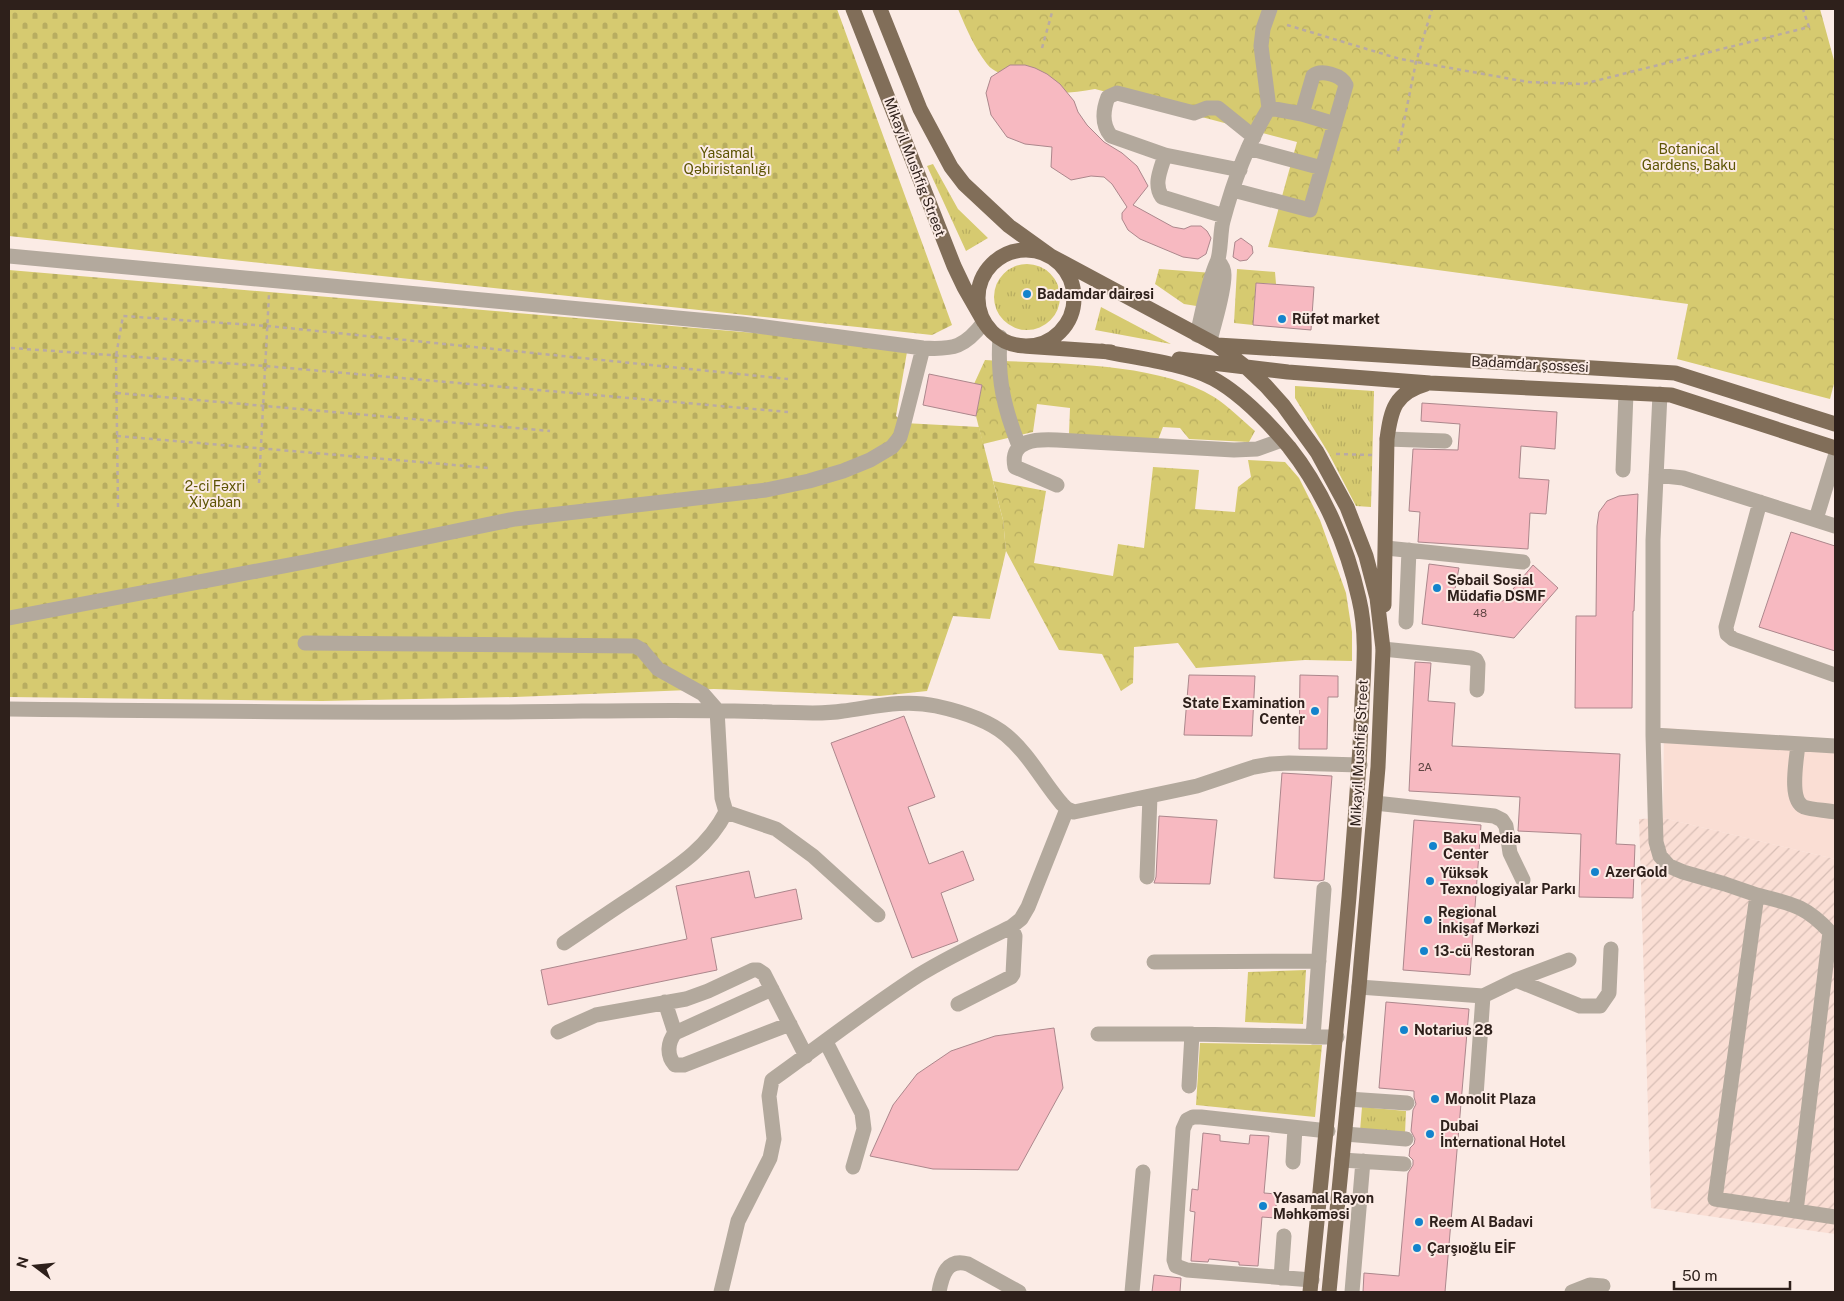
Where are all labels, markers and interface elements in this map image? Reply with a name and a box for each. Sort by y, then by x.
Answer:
street label: Mikayil Mushfig Street [881,95,949,239]
park label: Botanical Gardens, Baku [1642,141,1736,173]
park label: Yasamal Qəbiristanlığı [684,145,770,177]
place label: Badamdar dairəsi [1037,286,1154,302]
marker: Badamdar dairəsi [1021,288,1033,300]
place label: Rüfət market [1292,311,1380,327]
marker: Rüfət market [1276,313,1288,325]
street label: Badamdar şossesi [1471,353,1589,375]
park label: 2-ci Fəxri Xiyaban [185,478,245,510]
place label: Səbail Sosial Müdafiə DSMF [1447,572,1546,604]
marker: Səbail Sosial Müdafiə DSMF [1431,582,1443,594]
house number: 48 [1473,607,1487,619]
street label: Mikayil Mushfig Street [1347,679,1371,827]
place label: State Examination Center [1182,695,1305,727]
marker: State Examination Center [1309,705,1321,717]
house number: 2А [1418,761,1433,773]
place label: Baku Media Center [1443,830,1521,862]
marker: Baku Media Center [1427,840,1439,852]
place label: AzerGold [1605,864,1667,880]
place label: Yüksək Texnologiyalar Parkı [1440,865,1576,897]
marker: AzerGold [1589,866,1601,878]
marker: Yüksək Texnologiyalar Parkı [1424,875,1436,887]
place label: Regional İnkişaf Mərkəzi [1438,904,1539,936]
marker: Regional İnkişaf Mərkəzi [1422,914,1434,926]
place label: 13-cü Restoran [1434,943,1534,959]
marker: 13-cü Restoran [1418,945,1430,957]
place label: Notarius 28 [1414,1022,1493,1038]
marker: Notarius 28 [1398,1024,1410,1036]
place label: Monolit Plaza [1445,1091,1536,1107]
marker: Monolit Plaza [1429,1093,1441,1105]
place label: Dubai İnternational Hotel [1440,1118,1566,1150]
marker: Dubai İnternational Hotel [1424,1128,1436,1140]
place label: Yasamal Rayon Məhkəməsi [1273,1190,1374,1222]
marker: Yasamal Rayon Məhkəməsi [1257,1200,1269,1212]
place label: Reem Al Badavi [1429,1214,1533,1230]
marker: Reem Al Badavi [1413,1216,1425,1228]
place label: Çarşıoğlu EİF [1427,1239,1517,1256]
north arrow [10,1241,60,1291]
marker: Çarşıoğlu EİF [1411,1242,1423,1254]
text: N [13,1255,32,1270]
scale bar [1674,1258,1790,1290]
text: 50 m [1682,1267,1717,1284]

